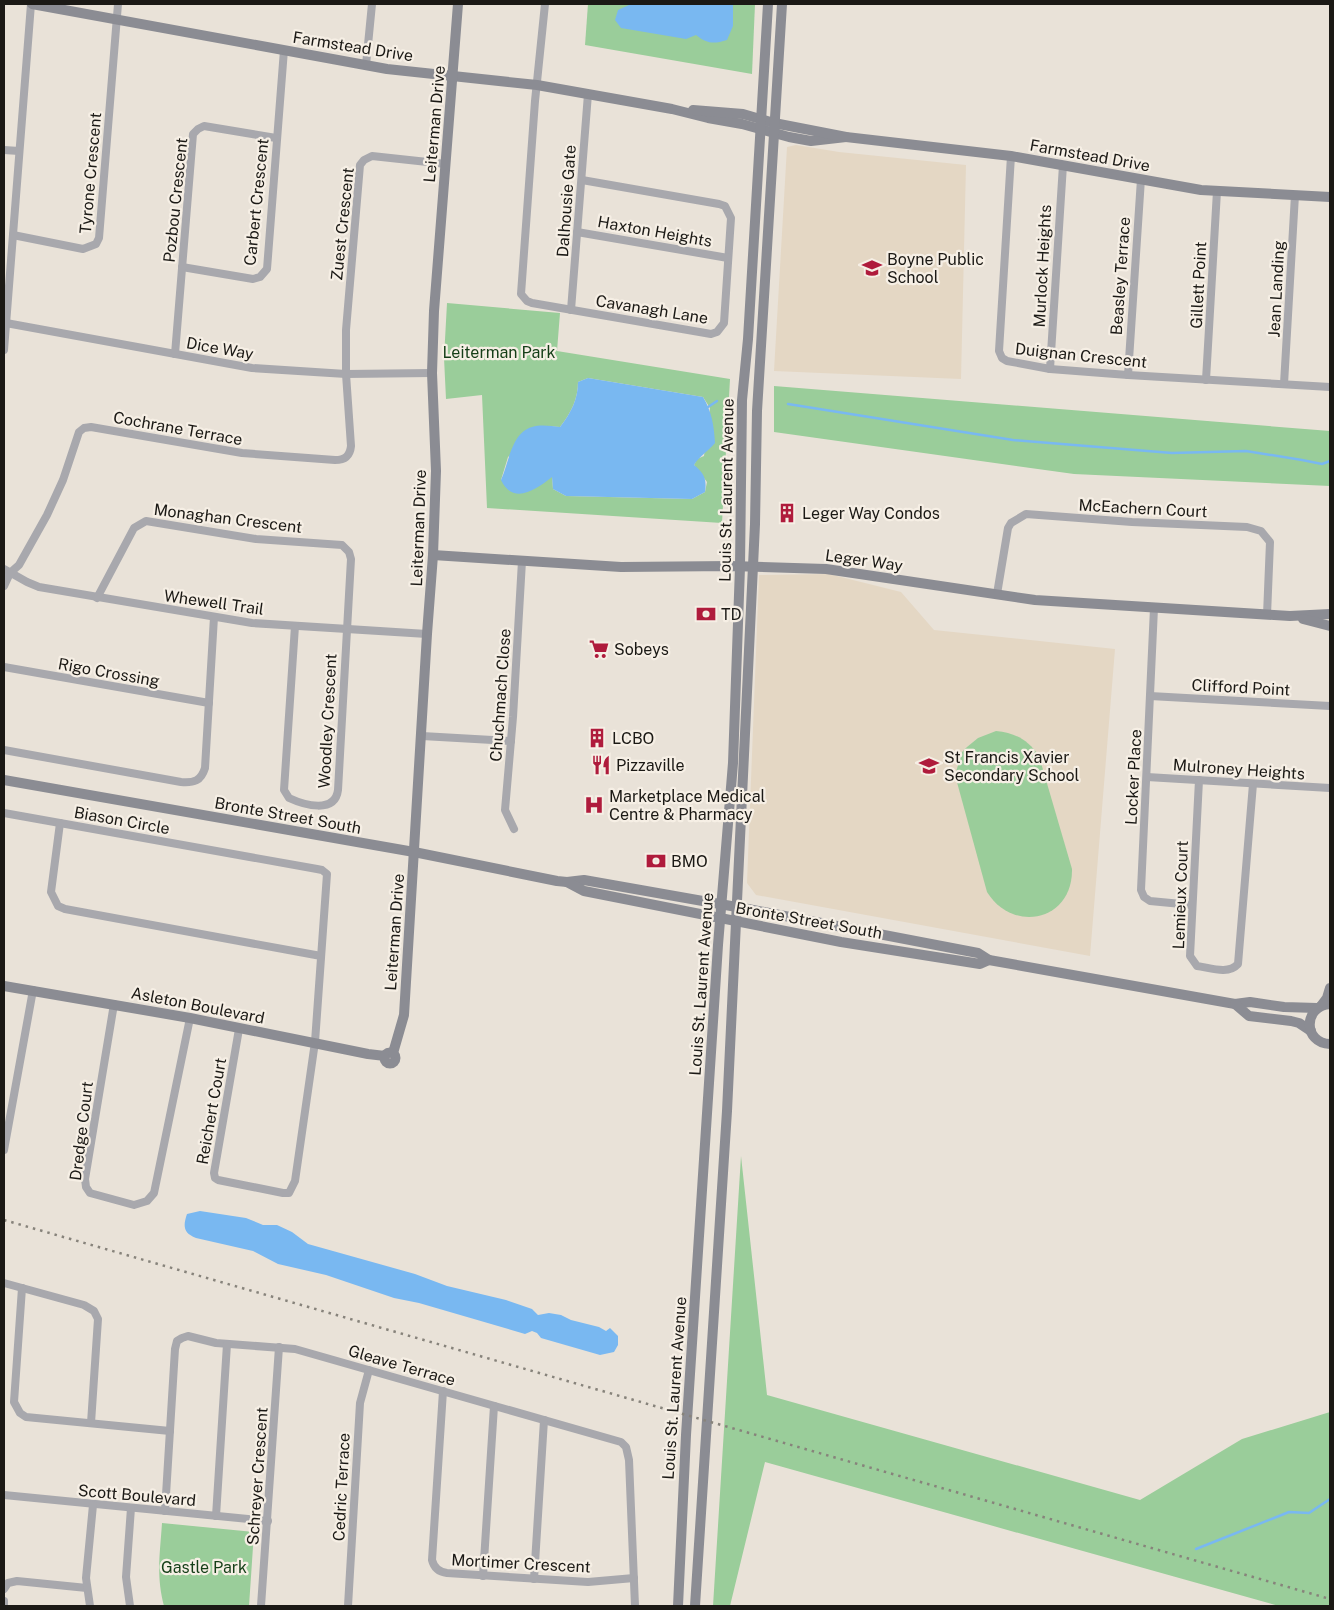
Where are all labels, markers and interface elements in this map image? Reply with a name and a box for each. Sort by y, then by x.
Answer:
street label: Farmstead Drive [291,28,414,65]
street label: Leiterman Drive [420,65,449,183]
street label: Tyrone Crescent [76,112,105,234]
street label: Farmstead Drive [1028,136,1151,175]
street label: Pozbou Crescent [159,137,191,263]
street label: Carbert Crescent [240,137,273,267]
street label: Dalhousie Gate [553,144,580,258]
street label: Zuest Crescent [327,167,358,281]
street label: Murlock Heights [1030,204,1055,328]
street label: Haxton Heights [596,212,714,251]
street label: Beasley Terrace [1107,216,1134,336]
street label: Jean Landing [1264,240,1289,338]
street label: Gillett Point [1187,241,1210,329]
place label: Boyne Public School [887,250,984,287]
school or university icon: Boyne Public School [861,257,883,279]
street label: Cavanagh Lane [594,291,709,328]
street label: Dice Way [185,333,255,364]
street label: Duignan Crescent [1014,339,1148,372]
park label: Leiterman Park [442,343,556,362]
street label: Louis St. Laurent Avenue [715,398,738,582]
street label: Cochrane Terrace [112,408,244,449]
street label: Leiterman Drive [407,469,430,587]
street label: McEachern Court [1078,496,1208,521]
street label: Monaghan Crescent [153,500,303,537]
building icon: Leger Way Condos [776,502,798,524]
place label: Leger Way Condos [802,504,940,523]
street label: Leger Way [824,546,904,575]
street label: Whewell Trail [163,586,265,619]
bank icon: TD [695,603,717,625]
place label: TD [721,605,742,624]
street label: Chuchmach Close [486,628,515,762]
supermarket icon: Sobeys [588,638,610,660]
place label: Sobeys [614,640,669,659]
street label: Woodley Crescent [314,653,341,789]
street label: Rigo Crossing [57,654,161,691]
street label: Clifford Point [1191,675,1291,700]
building icon: LCBO [586,727,608,749]
place label: LCBO [612,729,654,748]
street label: Locker Place [1122,729,1145,825]
place label: St Francis Xavier Secondary School [944,748,1080,785]
restaurant icon: Pizzaville [590,754,612,776]
school or university icon: St Francis Xavier Secondary School [918,755,940,777]
street label: Mulroney Heights [1172,755,1306,784]
place label: Pizzaville [616,756,685,775]
place label: Marketplace Medical Centre & Pharmacy [609,787,766,824]
street label: Bronte Street South [213,793,363,838]
hospital icon: Marketplace Medical Centre & Pharmacy [583,794,605,816]
street label: Biason Circle [72,803,171,838]
street label: Lemieux Court [1169,840,1192,950]
bank icon: BMO [645,850,667,872]
place label: BMO [671,852,708,871]
street label: Leiterman Drive [381,873,408,991]
street label: Louis St. Laurent Avenue [686,892,717,1076]
street label: Bronte Street South [734,898,884,943]
street label: Asleton Boulevard [130,983,266,1028]
street label: Reichert Court [193,1056,230,1166]
street label: Dredge Court [66,1080,97,1182]
street label: Louis St. Laurent Avenue [659,1296,690,1480]
street label: Gleave Terrace [346,1341,458,1390]
street label: Schreyer Crescent [243,1406,272,1546]
street label: Cedric Terrace [329,1432,354,1542]
street label: Scott Boulevard [77,1481,197,1510]
street label: Mortimer Crescent [451,1550,591,1577]
park label: Gastle Park [161,1558,247,1577]

